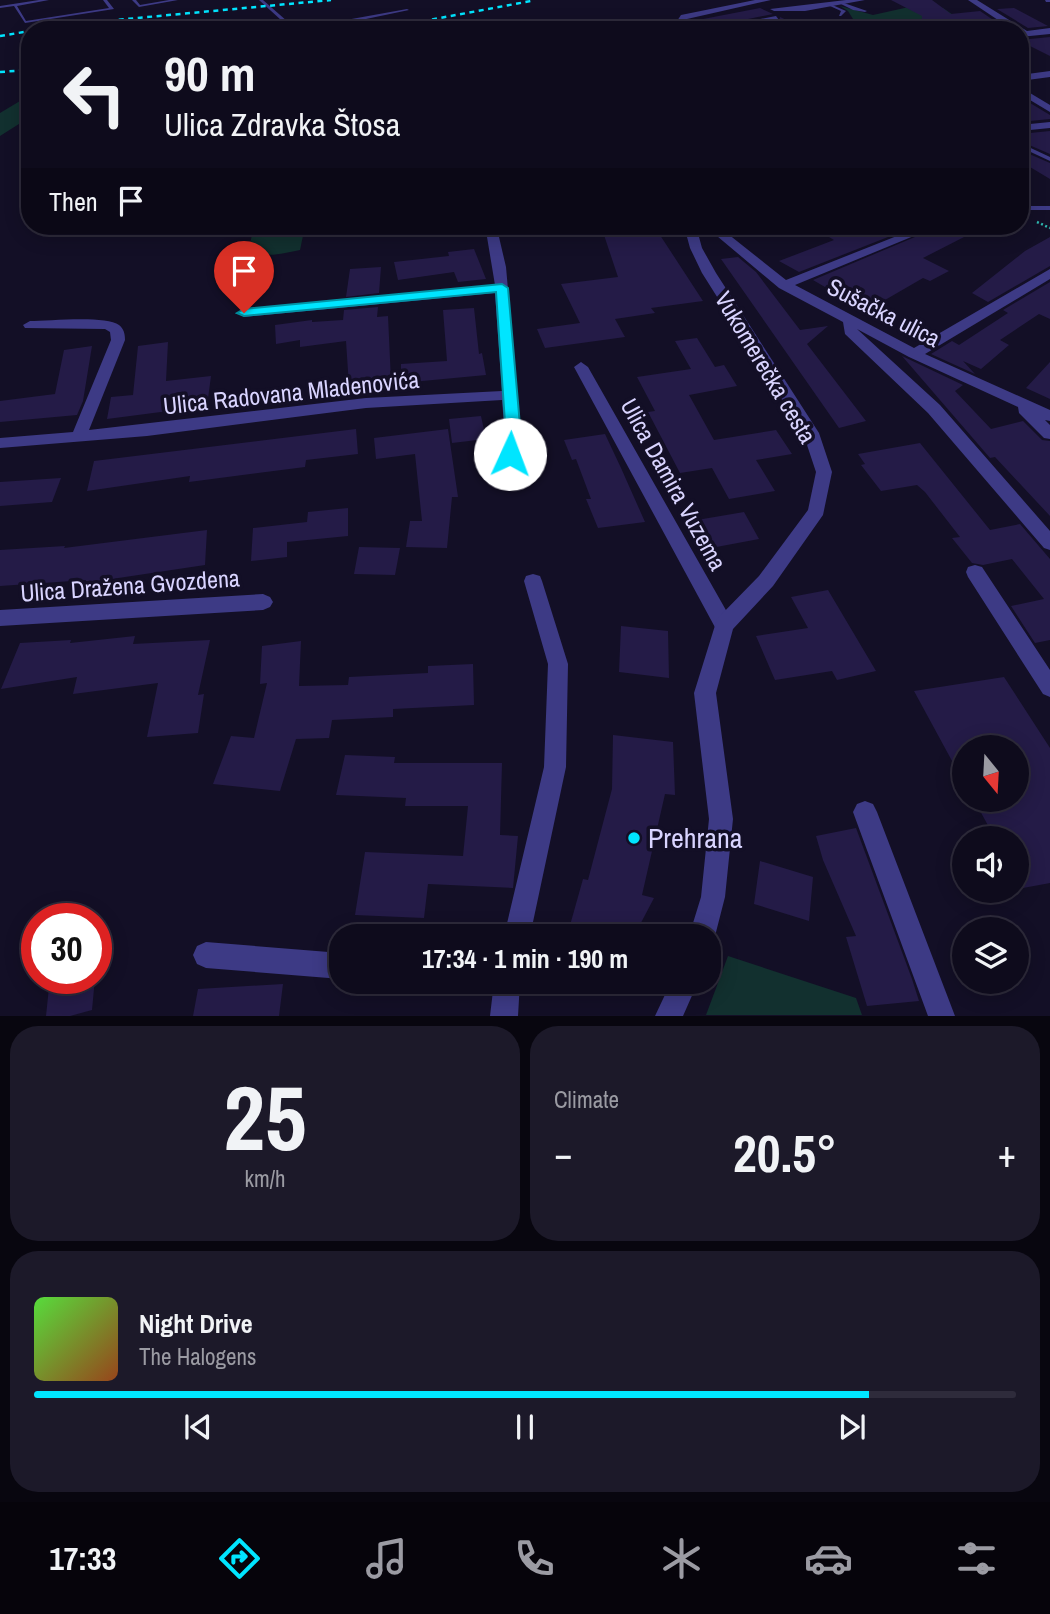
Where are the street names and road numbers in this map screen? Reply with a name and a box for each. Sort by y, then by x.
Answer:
street label: Sušačka ulica [822,270,946,354]
street label: Vukomerečka cesta [708,285,824,449]
street label: Ulica Radovana Mladenovića [161,363,421,421]
street label: Ulica Damira Vuzema [614,392,735,576]
street label: Ulica Dražena Gvozdena [19,561,241,609]

